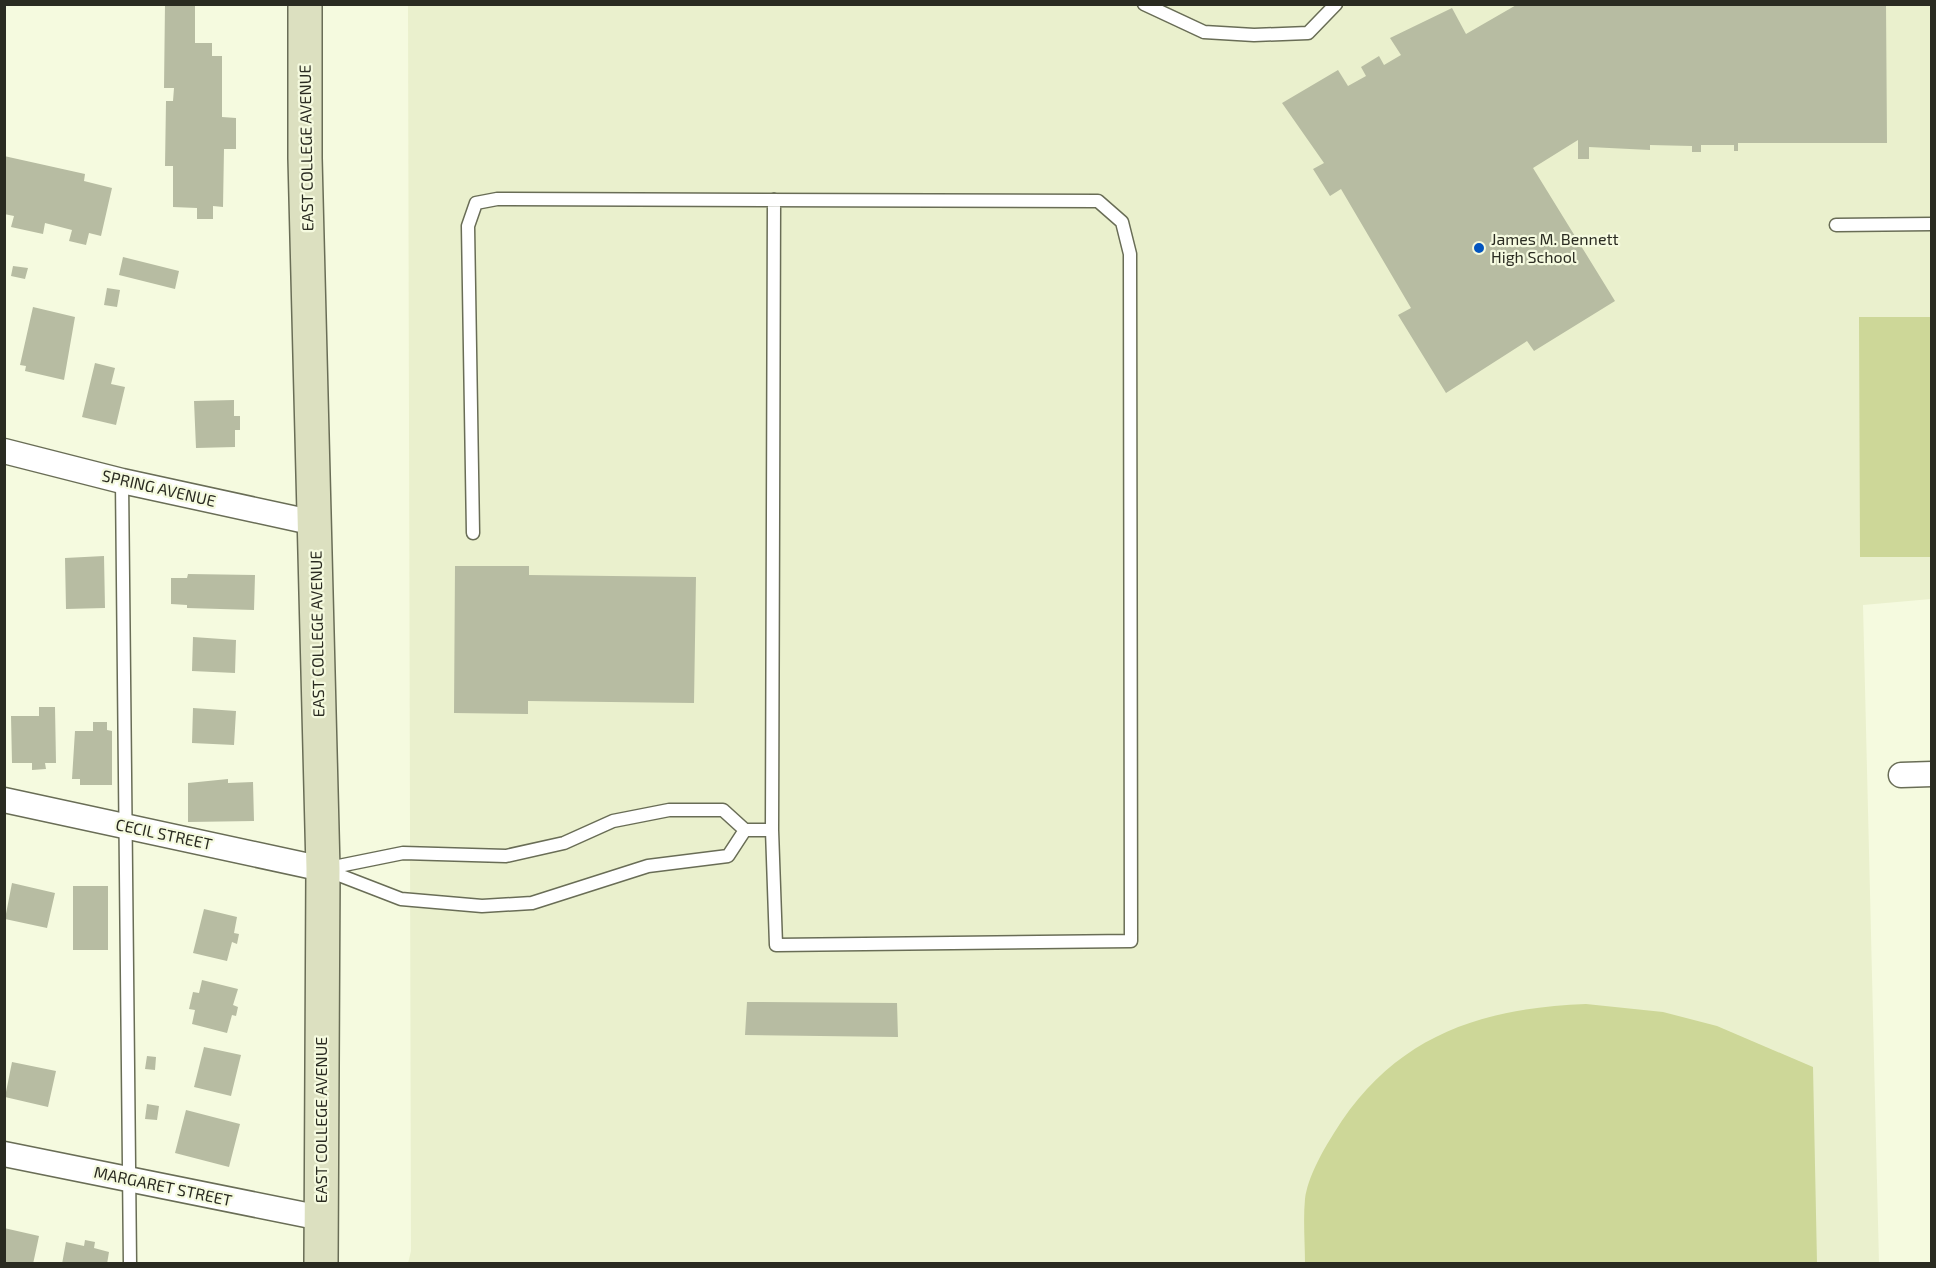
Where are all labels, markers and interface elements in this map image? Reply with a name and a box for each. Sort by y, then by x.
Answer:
street label: EAST COLLEGE AVENUE [295,65,316,231]
place label: James M. Bennett High School [1491,229,1619,266]
marker: James M. Bennett High School [1472,241,1486,255]
street label: SPRING AVENUE [100,465,218,510]
street label: EAST COLLEGE AVENUE [306,551,327,717]
street label: CECIL STREET [114,814,214,853]
street label: EAST COLLEGE AVENUE [311,1037,330,1203]
street label: MARGARET STREET [92,1162,234,1209]

